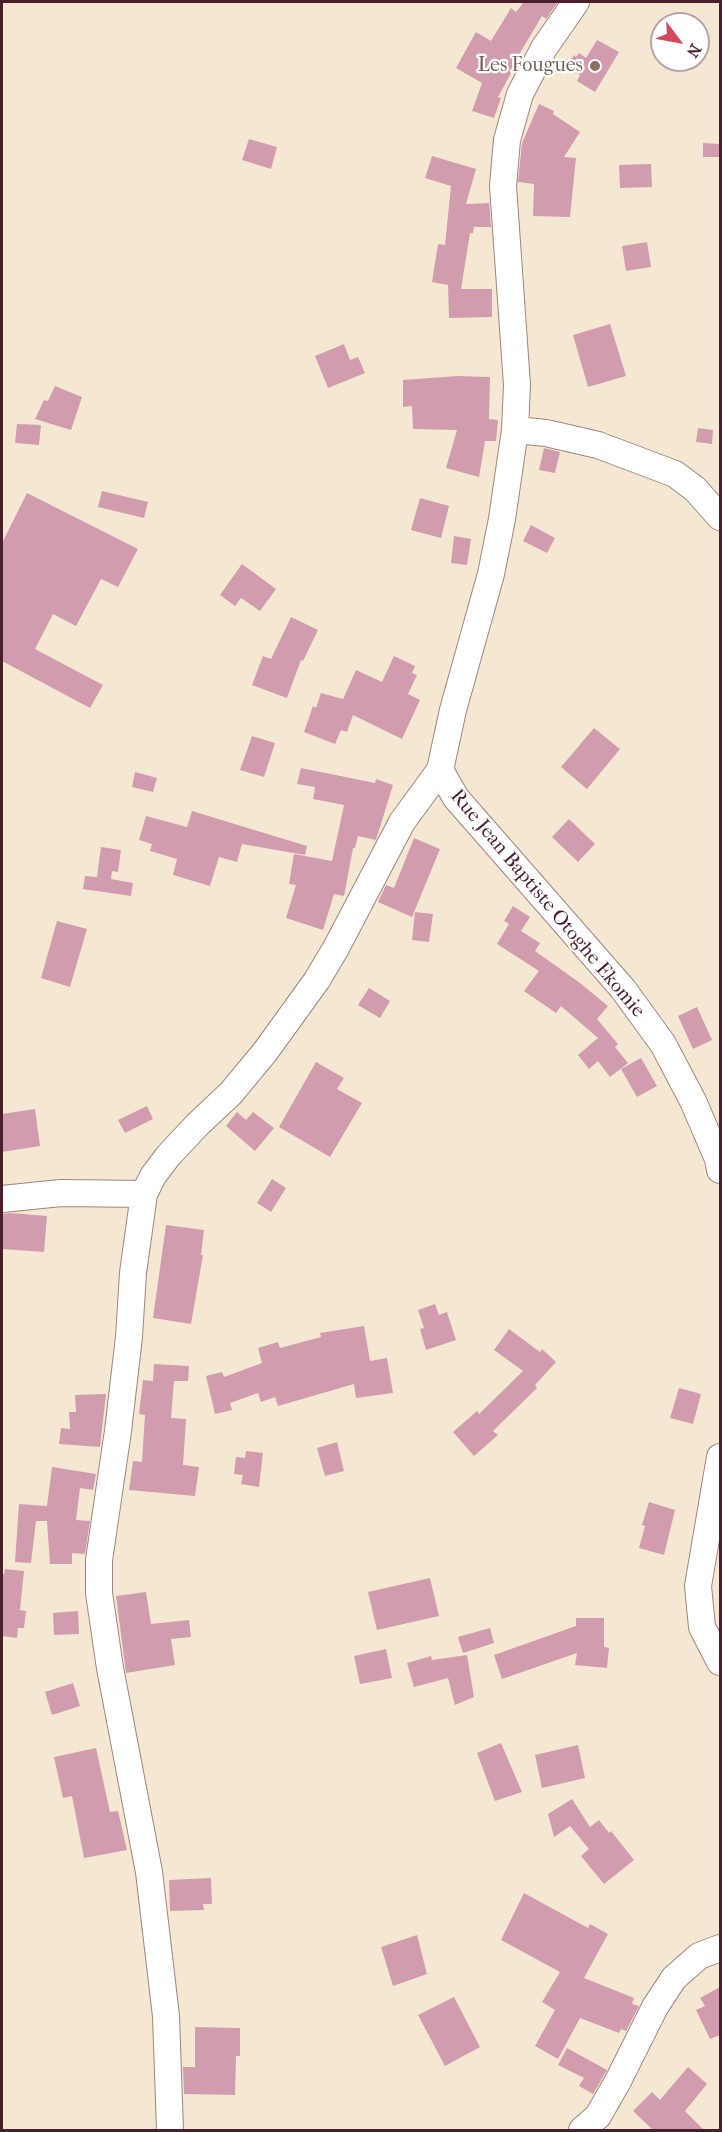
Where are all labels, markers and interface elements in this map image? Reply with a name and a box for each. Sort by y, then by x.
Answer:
north arrow [650,12,710,72]
text: N [683,41,705,61]
place label: Les Fougues [478,54,583,78]
marker: Les Fougues [588,59,602,73]
street label: Rue Jean Baptiste Otoghe Ekomie [445,785,649,1023]

